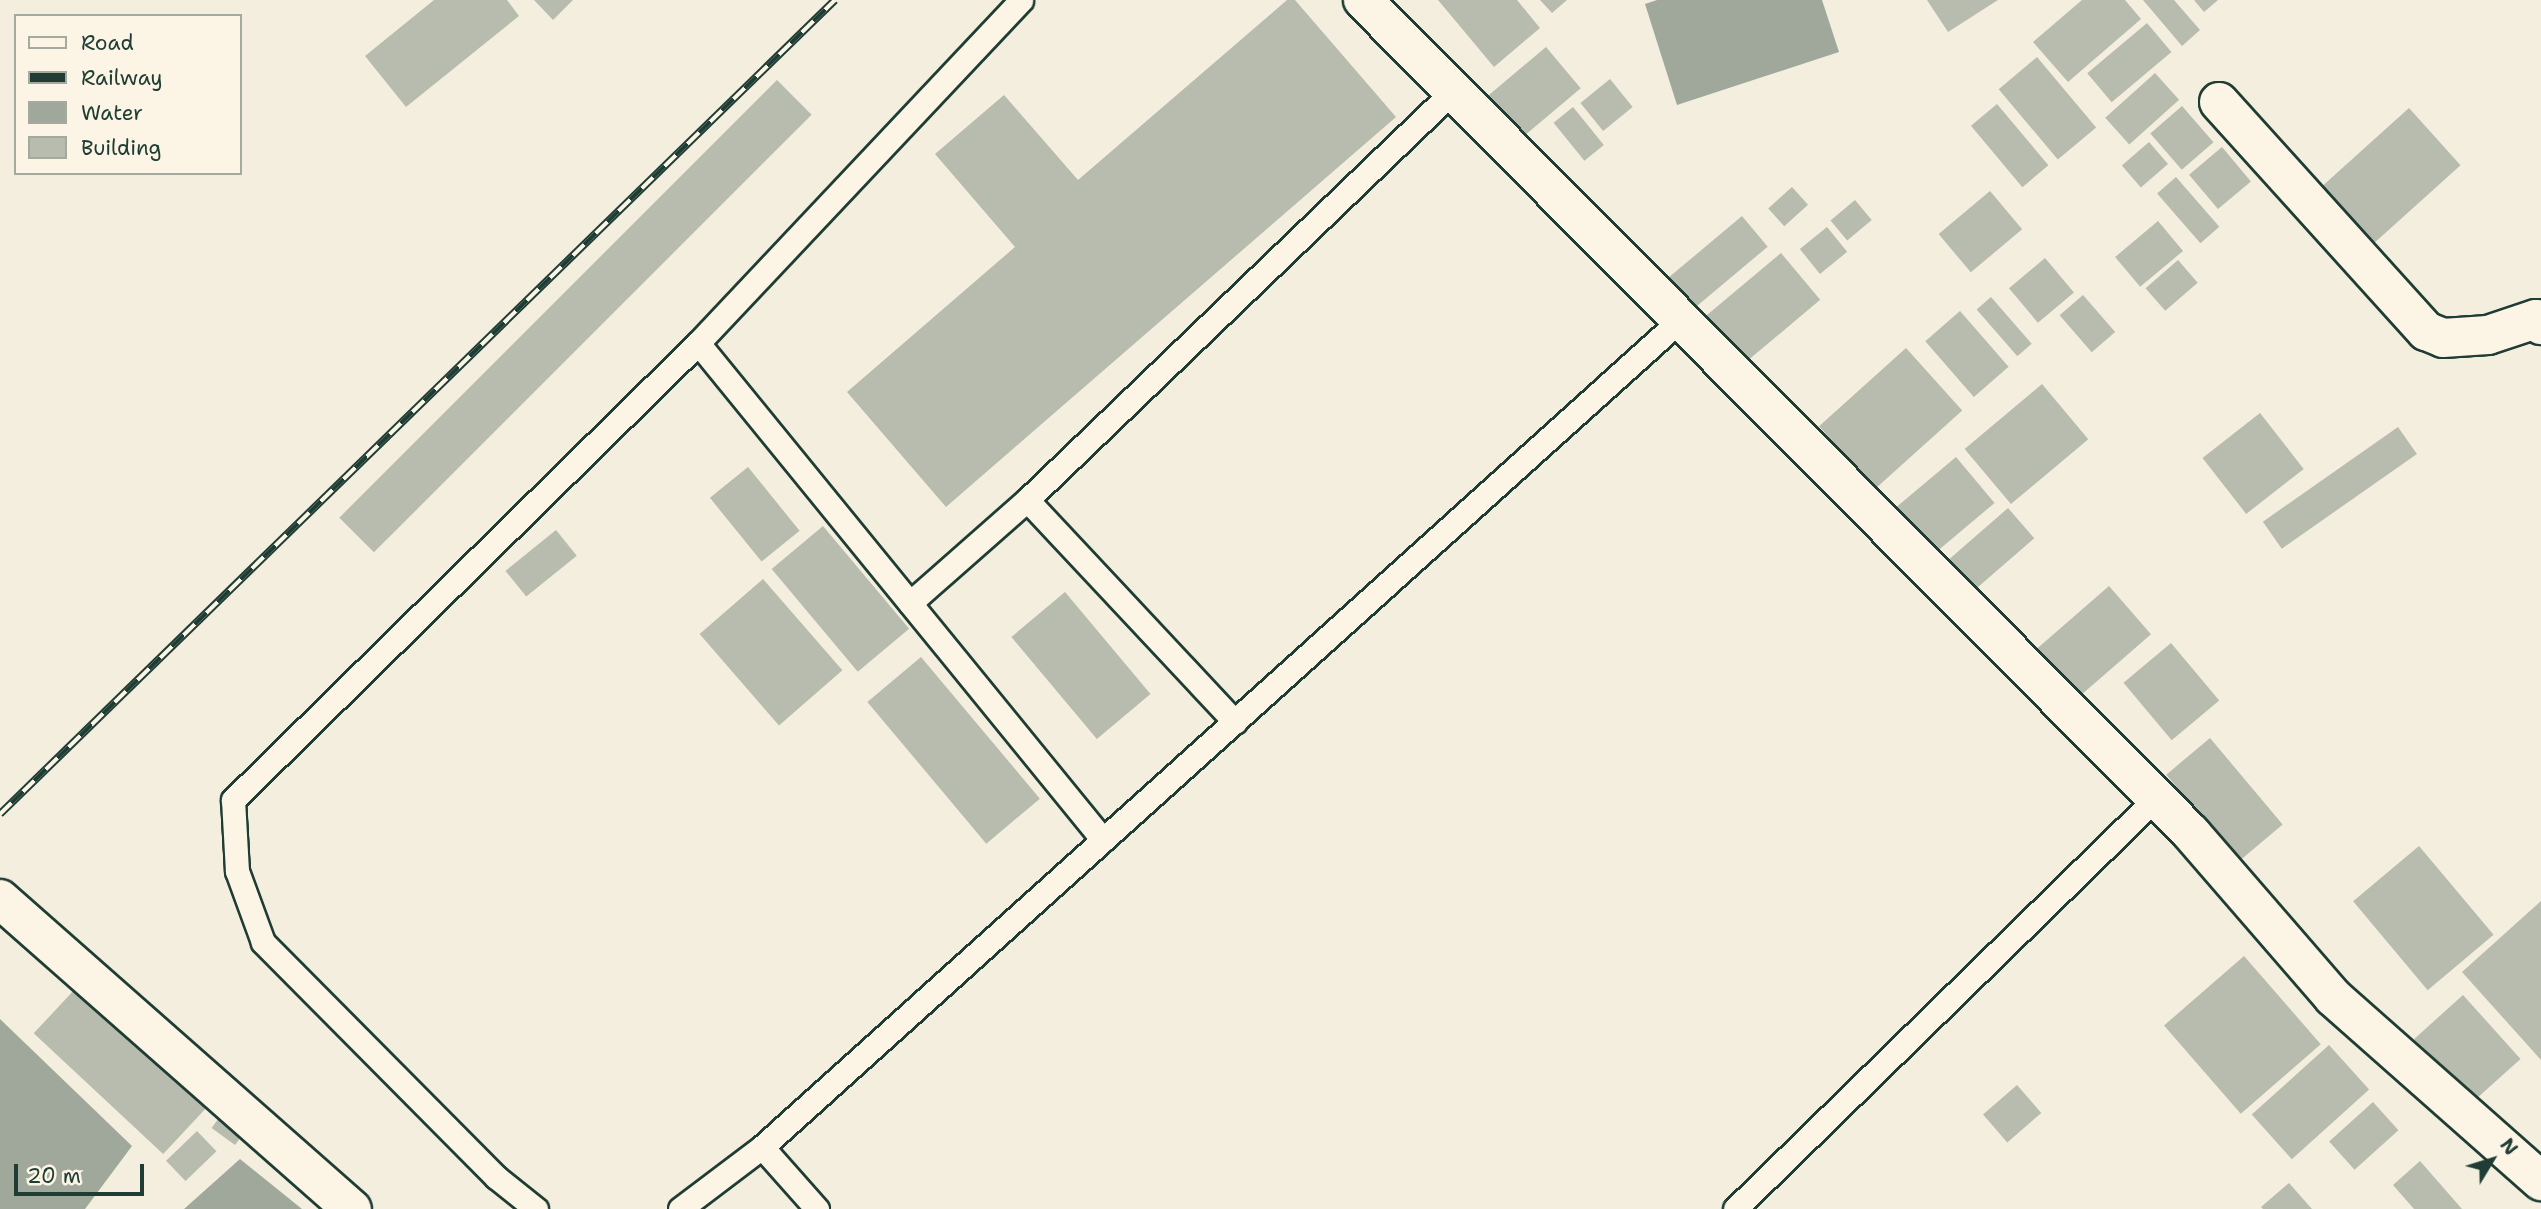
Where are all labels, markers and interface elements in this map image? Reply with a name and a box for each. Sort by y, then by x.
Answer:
legend [14,14,242,175]
text: Road [81,29,134,57]
text: Railway [81,64,163,92]
text: Water [81,99,143,127]
text: Building [81,134,161,162]
north arrow [2457,1125,2527,1195]
text: N [2494,1133,2523,1160]
scale bar [18,1150,147,1194]
text: 20 m [27,1162,81,1190]

